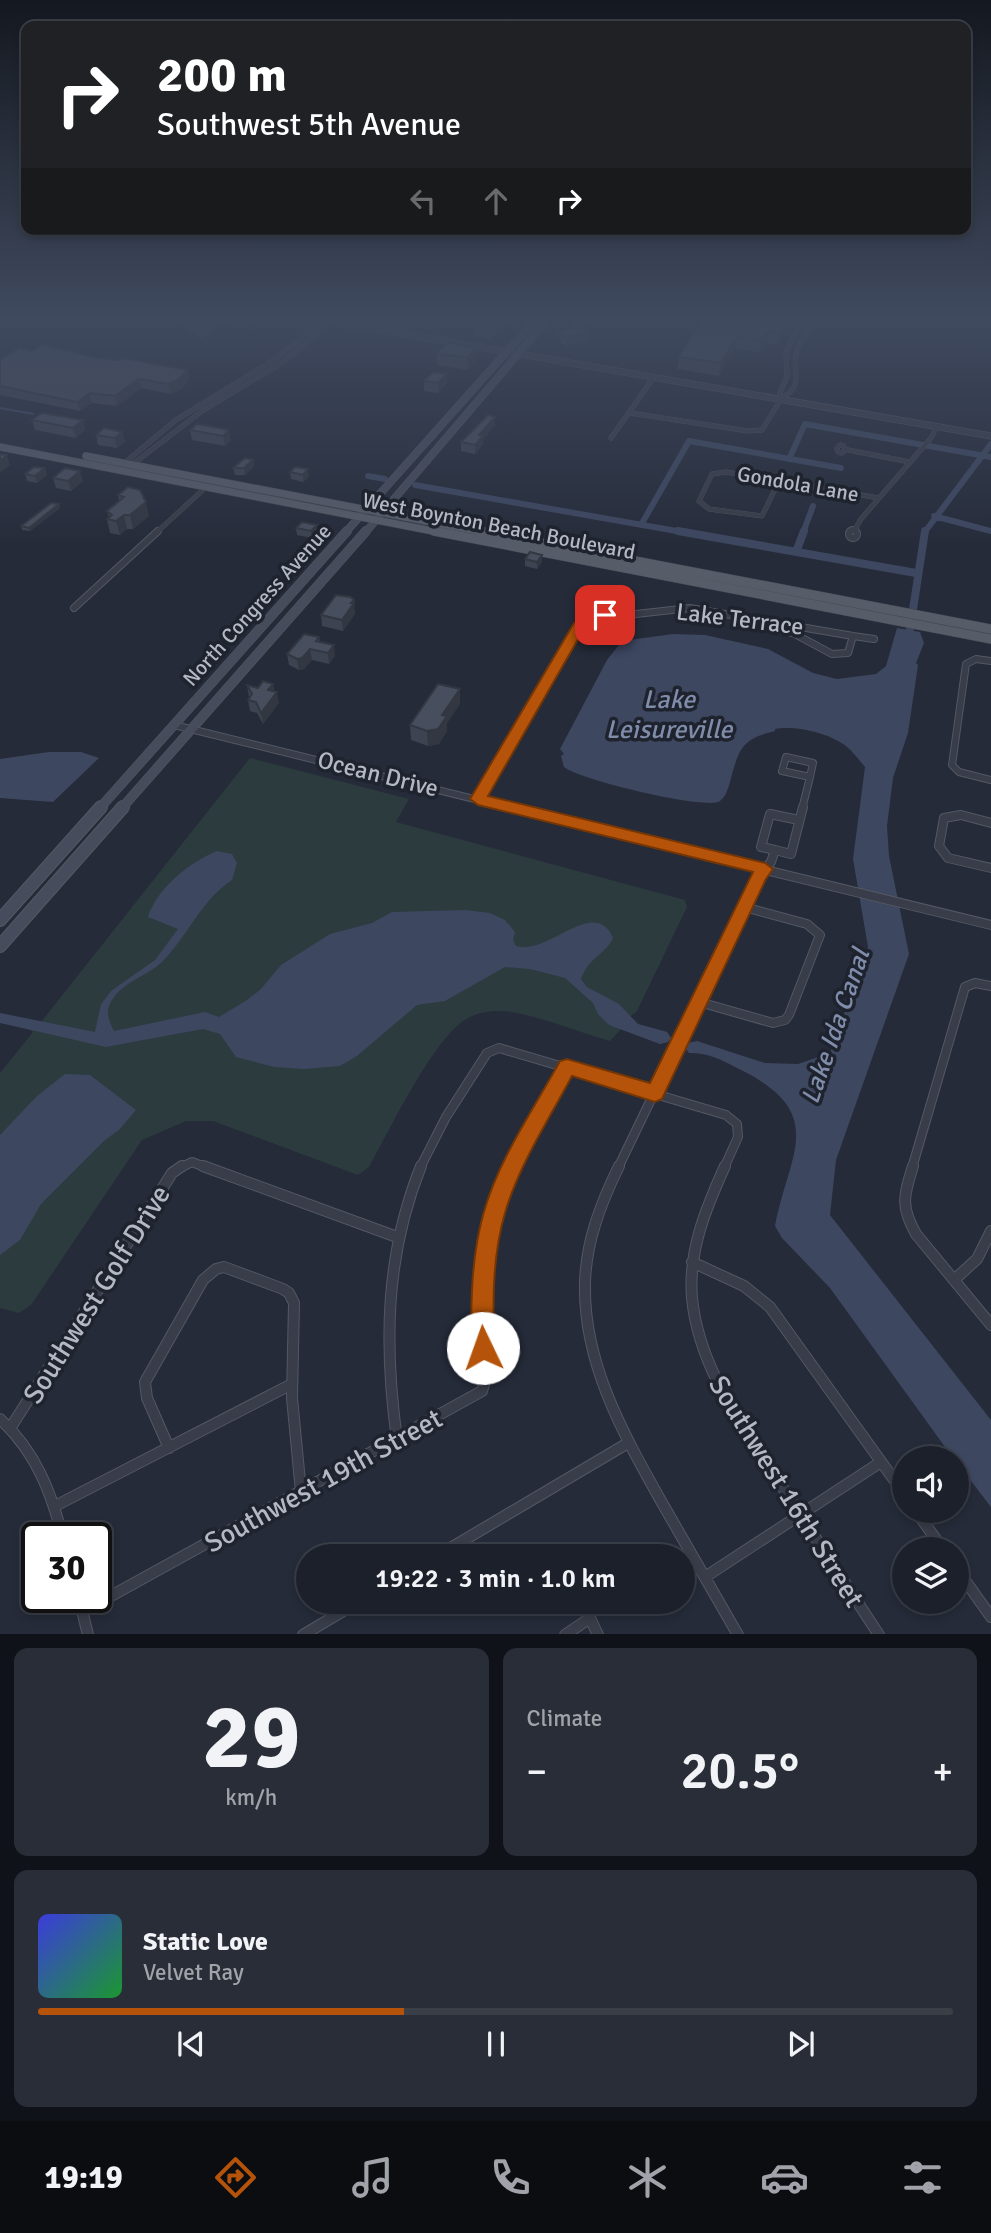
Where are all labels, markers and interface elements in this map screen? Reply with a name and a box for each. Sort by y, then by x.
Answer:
text: 200 m [157,45,287,105]
icon: right [42,49,133,140]
text: Southwest 5th Avenue [157,105,461,144]
icon: left [404,182,442,220]
icon: ahead [477,182,515,220]
icon: right [550,182,588,220]
street label: Gondola Lane [735,461,861,507]
street label: West Boynton Beach Boulevard [360,487,638,565]
street label: North Congress Avenue [177,519,337,691]
pin [575,585,635,645]
icon: arrive [586,596,624,634]
street label: Lake Terrace [675,596,805,642]
water label: Lake Leisureville [606,684,734,746]
street label: Ocean Drive [315,745,441,803]
water label: Lake Ida Canal [794,942,878,1108]
street label: Southwest Golf Drive [16,1179,178,1410]
position arrow [446,1311,520,1385]
street label: Southwest 16th Street [701,1370,871,1614]
street label: Southwest 19th Street [199,1401,448,1560]
map controls [892,1446,969,1614]
button: sound [892,1446,969,1523]
speed limit sign: 30 [21,1522,112,1613]
button: layers [892,1537,969,1614]
text: 19:22 · 3 min · 1.0 km [375,1563,616,1595]
text: 29 [202,1681,300,1794]
text: Climate [527,1704,602,1733]
text: 20.5° [680,1739,799,1803]
text: − [527,1748,547,1795]
text: + [932,1748,953,1795]
text: km/h [225,1783,277,1812]
text: Static Love [143,1926,268,1958]
text: Velvet Ray [143,1958,244,1987]
icon: previous [172,2025,210,2063]
icon: pause [477,2025,515,2063]
icon: next [782,2025,820,2063]
icon: directions [211,2153,260,2202]
icon: music [348,2153,397,2202]
icon: phone [486,2153,535,2202]
icon: climate [623,2153,672,2202]
icon: car [760,2153,809,2202]
icon: filters [898,2153,947,2202]
text: 19:19 [44,2158,123,2197]

